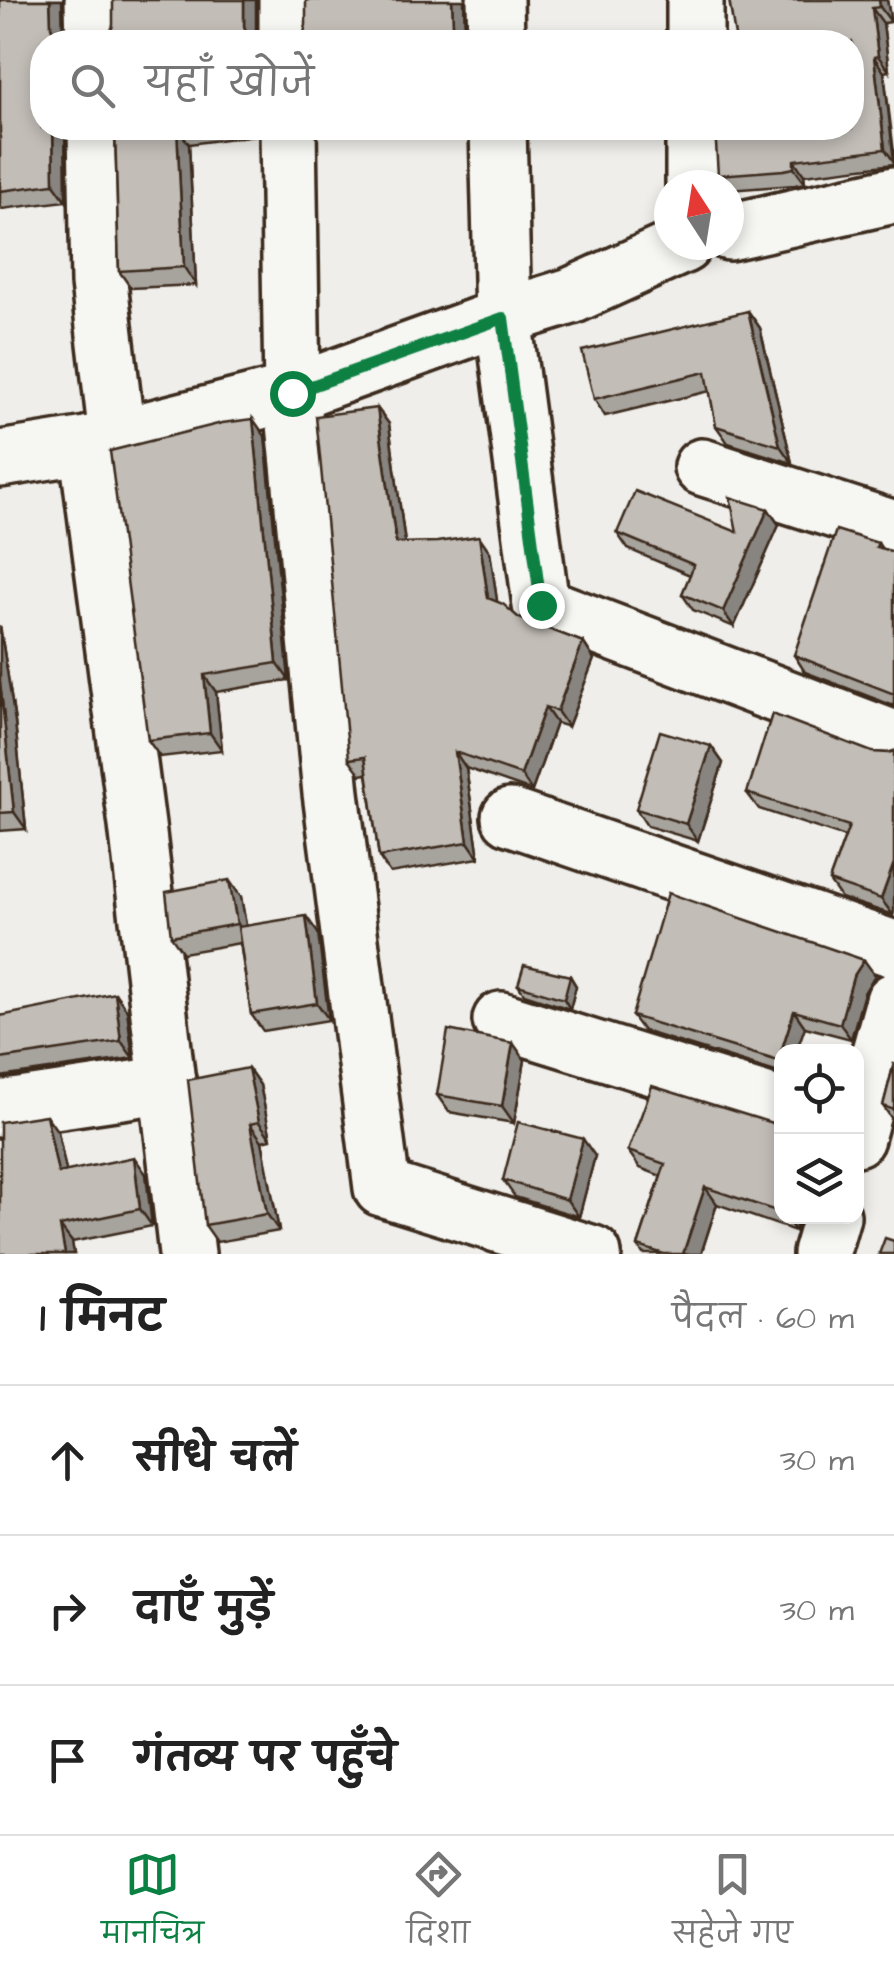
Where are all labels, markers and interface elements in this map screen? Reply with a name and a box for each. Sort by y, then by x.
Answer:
search box [30,30,864,140]
icon: search [65,58,120,113]
text: यहाँ खोजें [145,58,314,110]
north arrow [654,170,744,260]
route start [270,371,316,417]
route end [519,583,565,629]
map controls [774,1044,864,1224]
button: locate [774,1044,864,1134]
button: layers [774,1134,864,1224]
text: 1 मिनट [40,1289,164,1347]
text: पैदल · 60 m [672,1296,854,1341]
icon: ahead [40,1433,95,1488]
text: सीधे चलें [135,1433,296,1485]
text: 30 m [780,1438,854,1483]
icon: right [40,1583,95,1638]
text: दाएँ मुड़ें [135,1583,273,1635]
text: 30 m [780,1588,854,1633]
icon: arrive [40,1733,95,1788]
text: गंतव्य पर पहुँचे [135,1733,396,1785]
tab: मानचित्र [101,1847,204,1964]
tab: दिशा [406,1847,470,1964]
tab: सहेजे गए [672,1847,793,1964]

